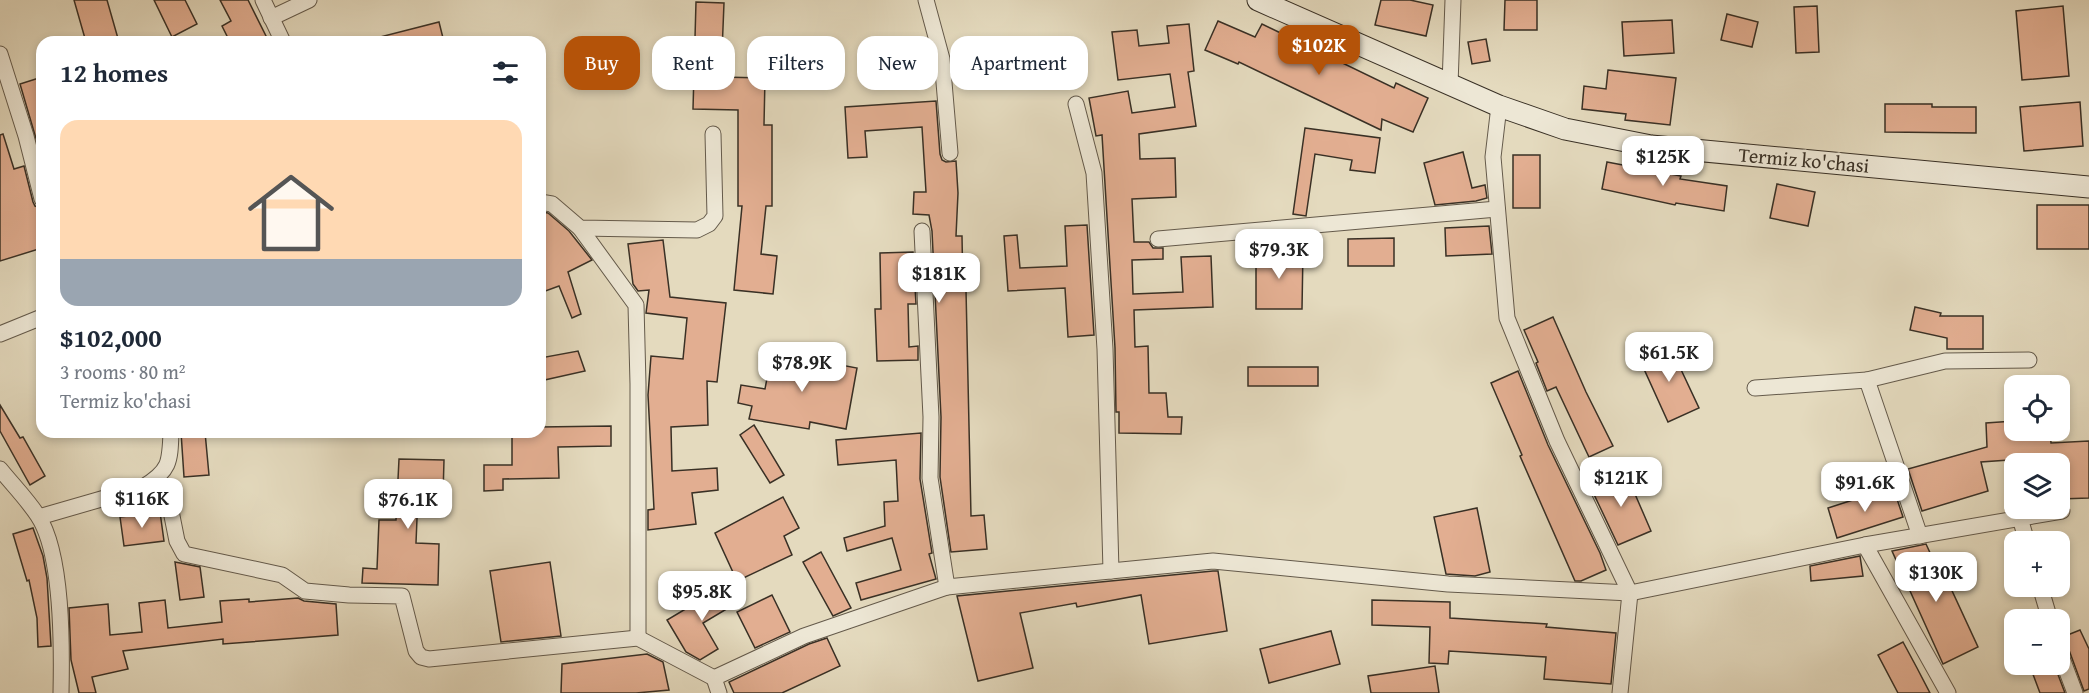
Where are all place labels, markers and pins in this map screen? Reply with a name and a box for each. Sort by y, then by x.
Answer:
pin: $102K [1277,25,1361,76]
pin: $125K [1621,136,1705,187]
pin: $79.3K [1230,229,1328,280]
pin: $181K [897,253,981,304]
pin: $61.5K [1620,332,1718,383]
pin: $78.9K [753,342,851,393]
pin: $121K [1579,457,1663,508]
pin: $91.6K [1816,462,1914,513]
pin: $116K [100,478,184,529]
pin: $76.1K [359,479,457,530]
pin: $130K [1894,552,1978,603]
pin: $95.8K [653,571,751,622]

